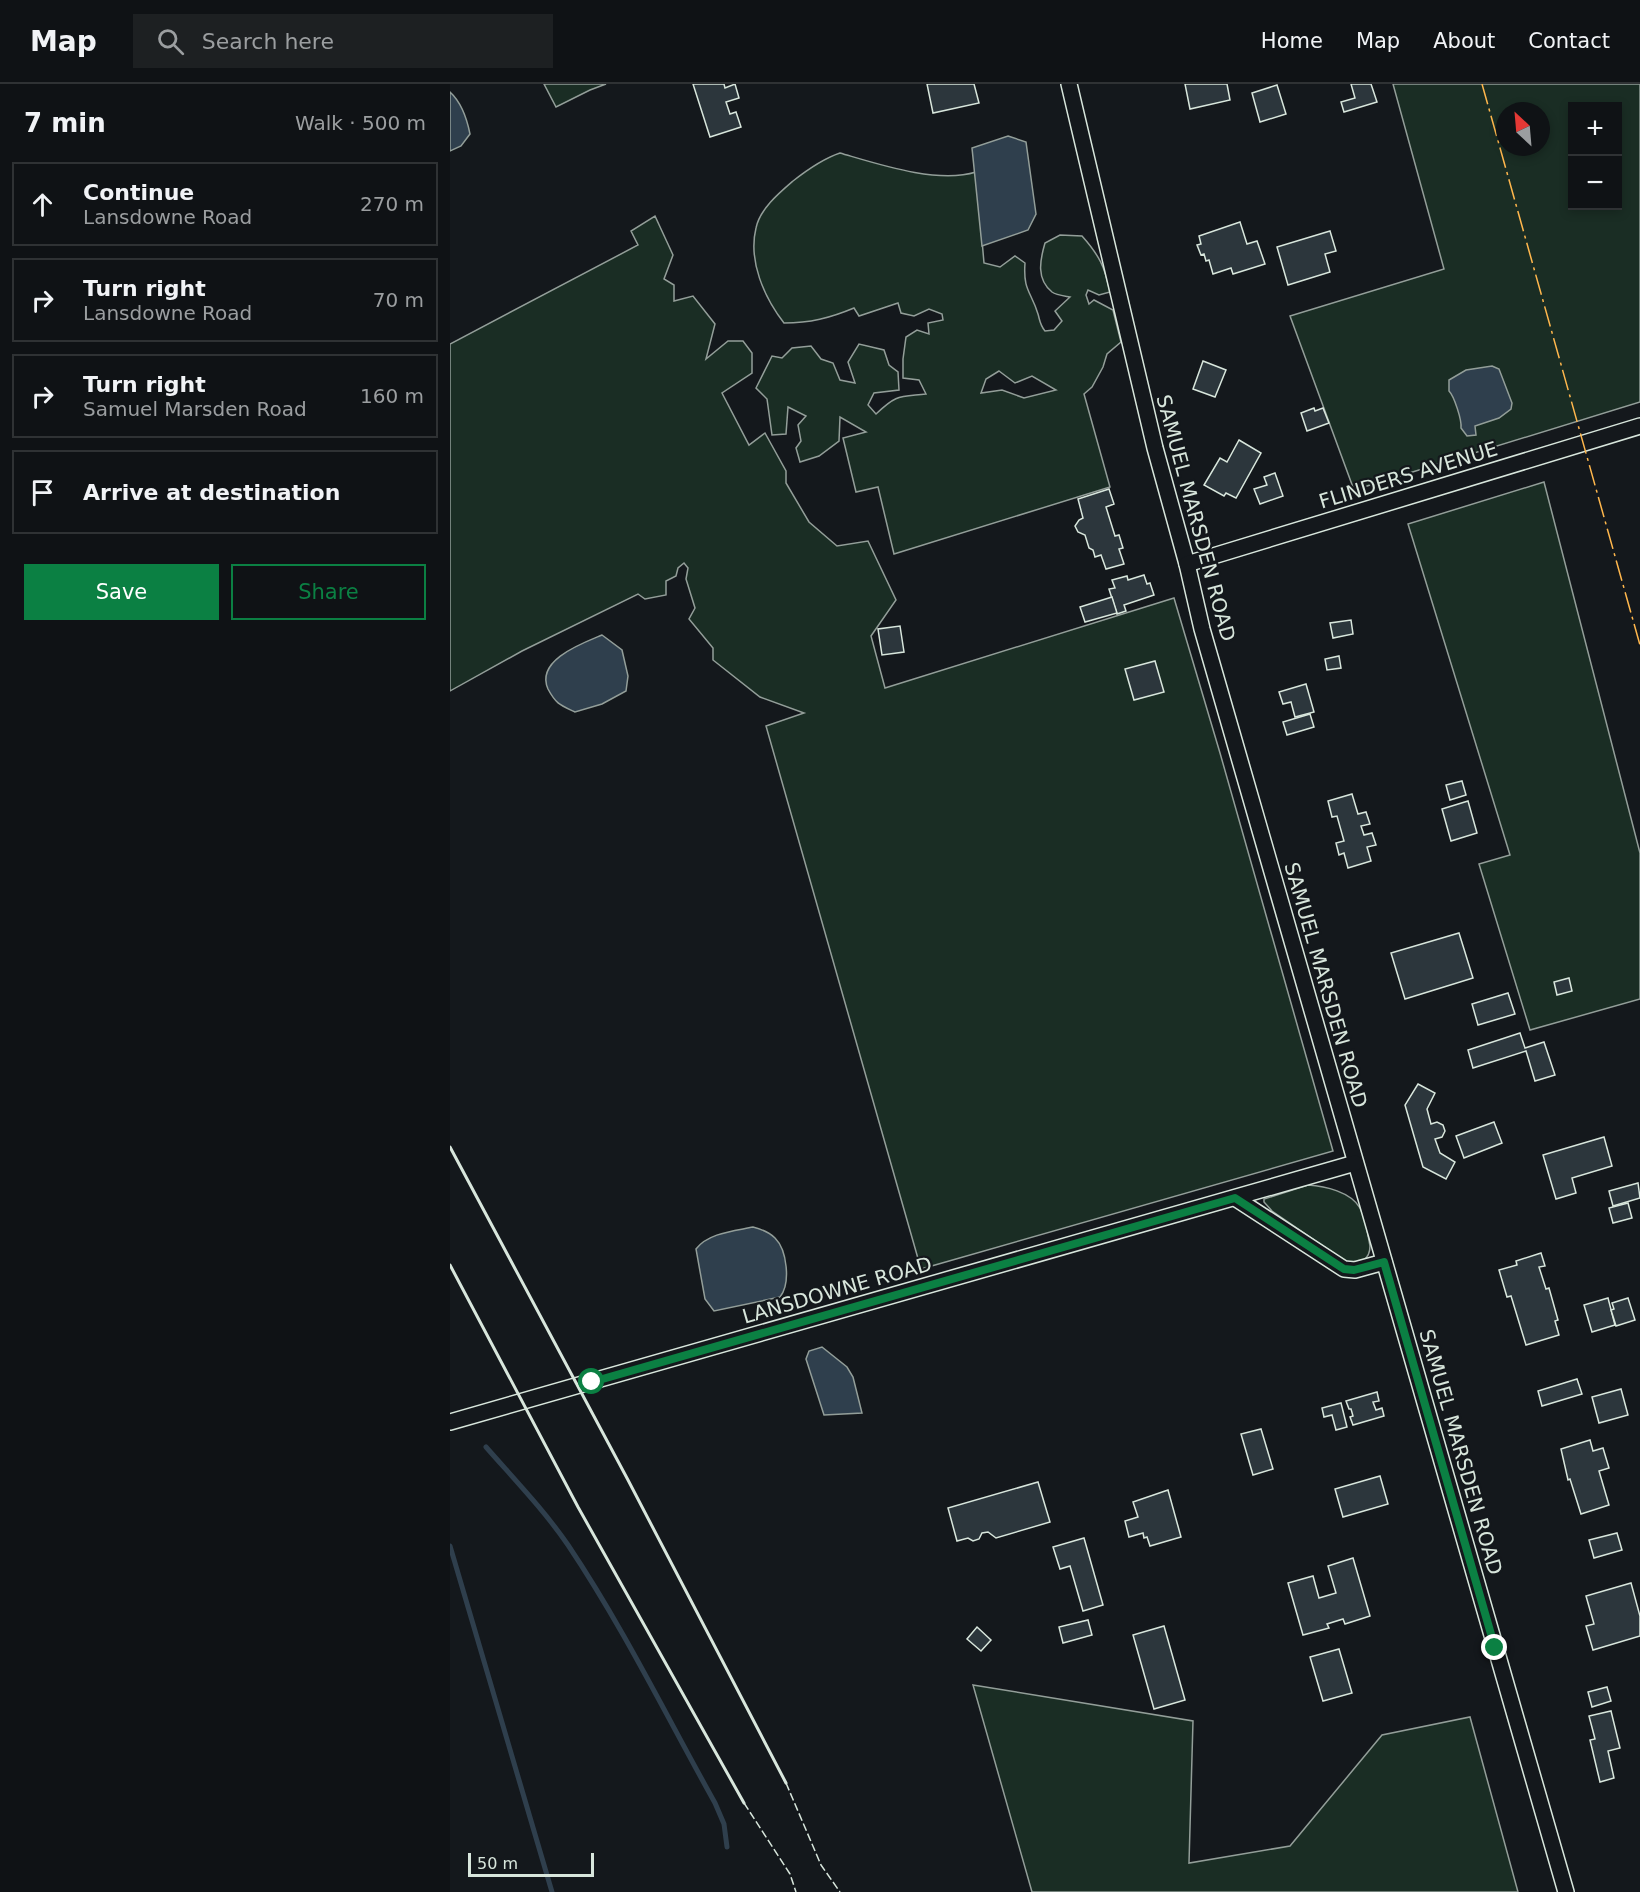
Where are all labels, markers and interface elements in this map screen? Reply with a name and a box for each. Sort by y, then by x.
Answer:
search box [133,14,553,68]
text: Map [30,25,97,58]
icon: search [154,25,187,58]
text: Search here [202,29,334,54]
text: Home [1261,29,1323,53]
text: Map [1356,29,1400,53]
text: About [1433,29,1495,53]
text: Contact [1528,29,1610,53]
north arrow [1496,102,1550,156]
map controls [1568,102,1622,210]
button: + [1568,102,1622,156]
text: 7 min [24,108,106,138]
text: Walk · 500 m [295,111,426,135]
button: − [1568,156,1622,210]
text: Continue [83,180,194,205]
icon: ahead [26,188,59,221]
text: 270 m [360,192,424,216]
text: Lansdowne Road [83,205,252,229]
text: Turn right [83,276,206,301]
icon: right [26,284,59,317]
text: 70 m [373,288,424,312]
text: Lansdowne Road [83,301,252,325]
text: Turn right [83,372,206,397]
icon: right [26,380,59,413]
text: 160 m [360,384,424,408]
street label: SAMUEL MARSDEN ROAD [1152,392,1240,644]
text: Samuel Marsden Road [83,397,307,421]
street label: FLINDERS AVENUE [1316,436,1500,514]
icon: arrive [26,476,59,509]
text: Arrive at destination [83,480,340,505]
button: Save [24,564,219,620]
button: Share [231,564,426,620]
street label: SAMUEL MARSDEN ROAD [1279,860,1373,1110]
street label: LANSDOWNE ROAD [739,1251,935,1329]
street label: SAMUEL MARSDEN ROAD [1414,1327,1508,1577]
route start [578,1368,604,1394]
route end [1481,1634,1507,1660]
scale bar [468,1850,594,1878]
text: 50 m [477,1854,518,1873]

